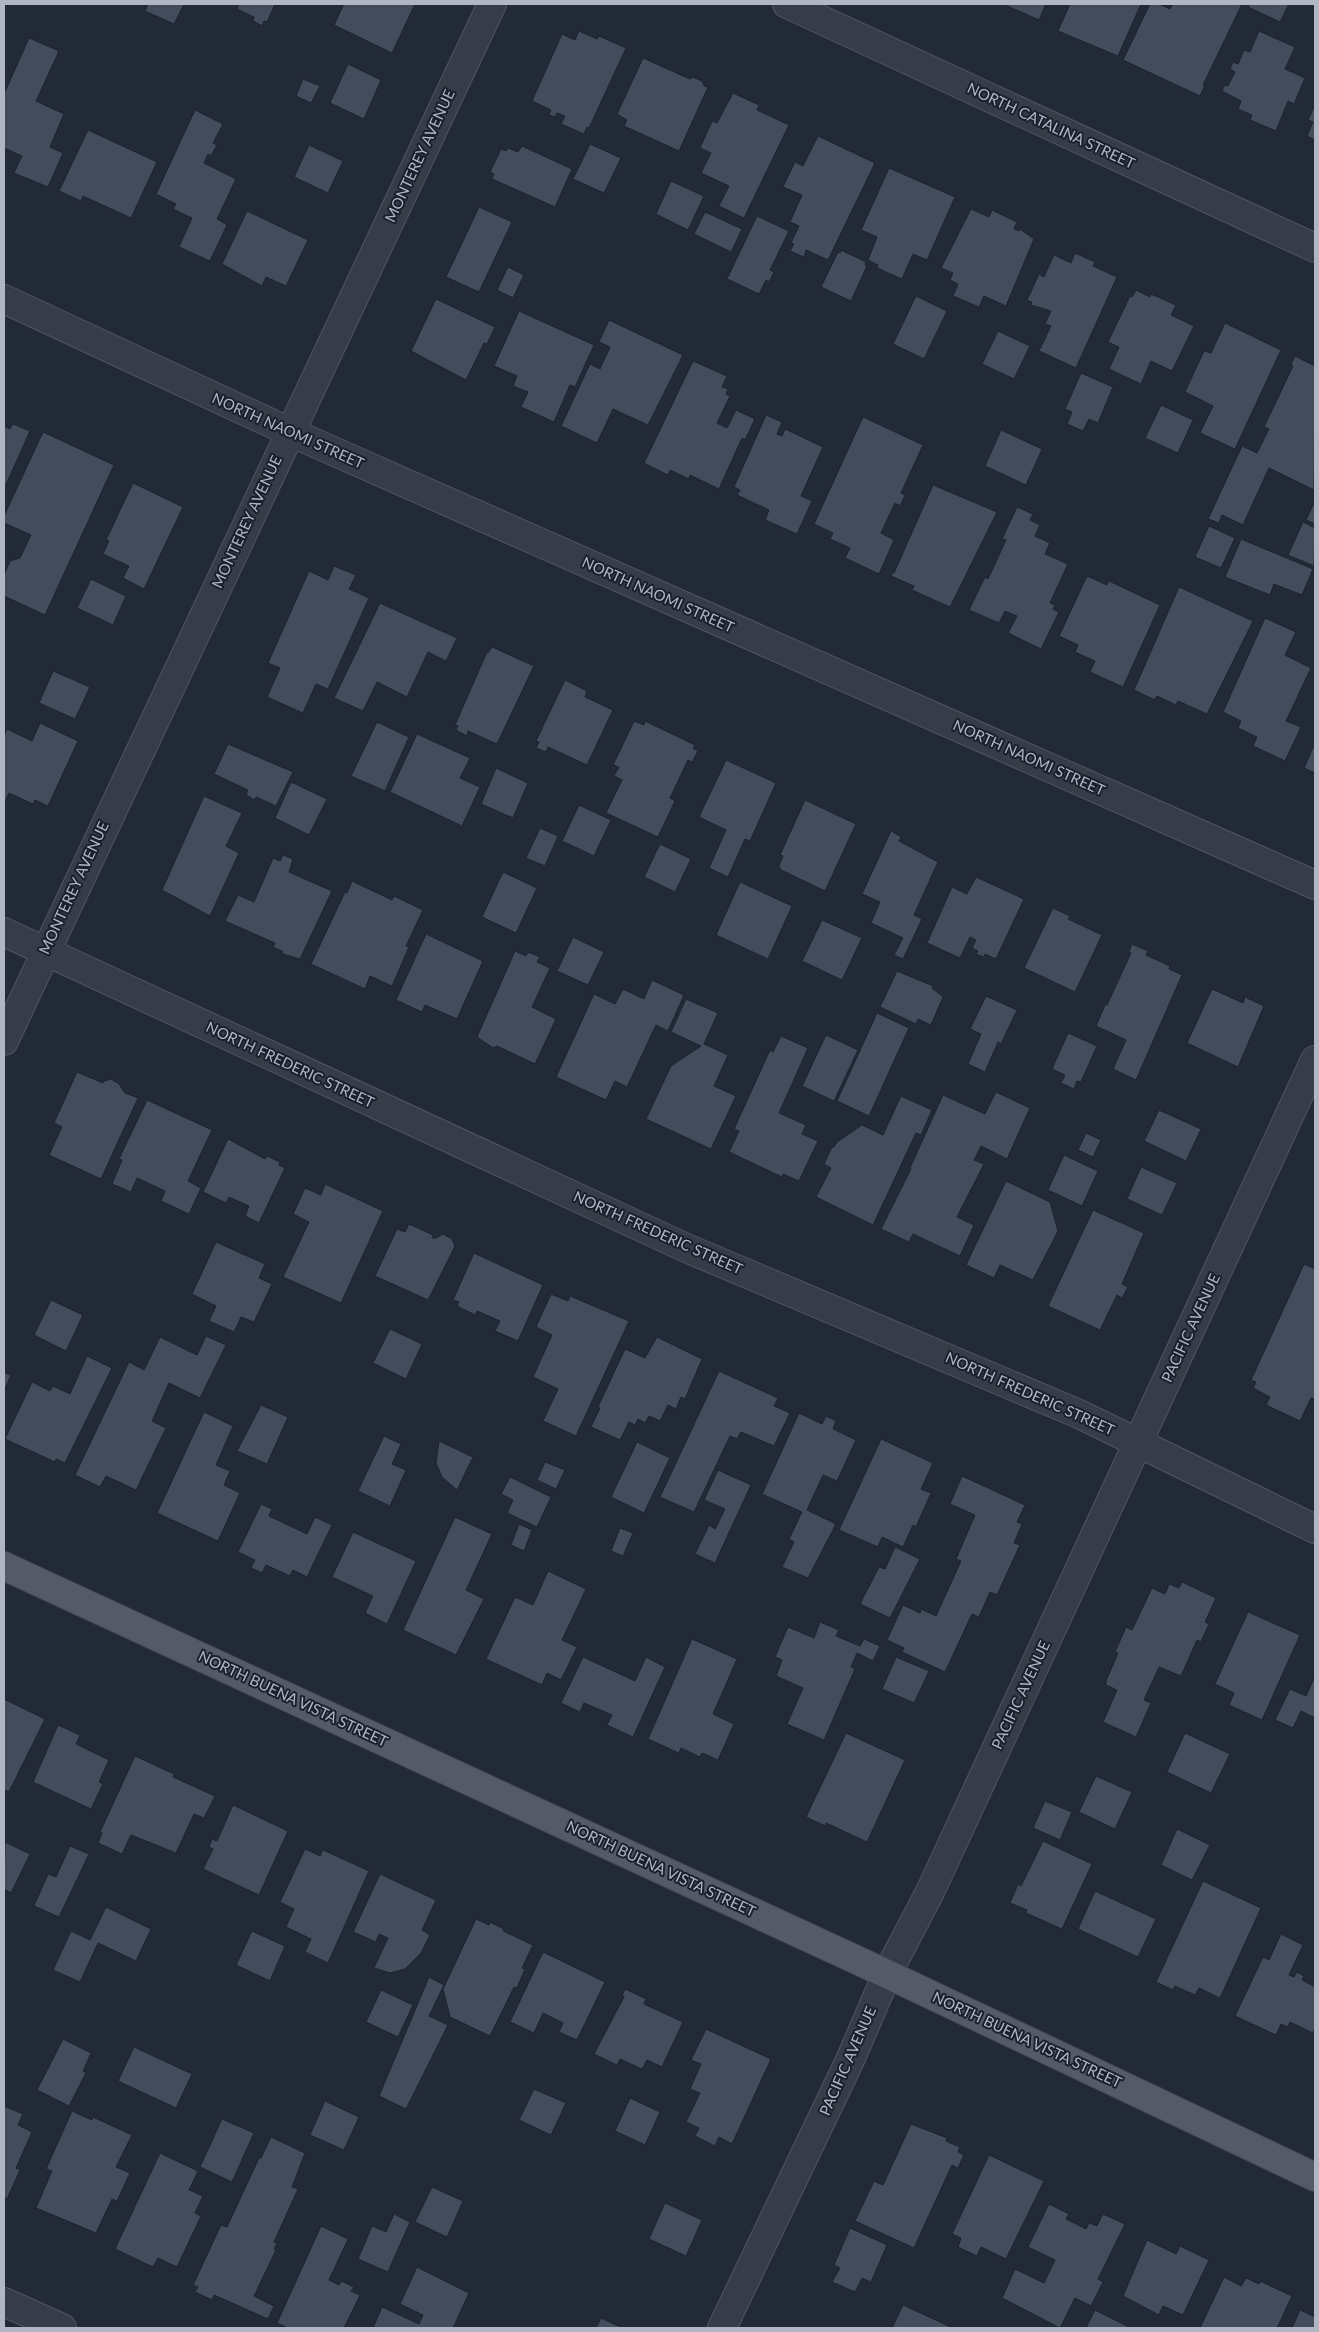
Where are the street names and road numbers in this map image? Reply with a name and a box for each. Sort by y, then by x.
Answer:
street label: NORTH CATALINA STREET [965,78,1138,172]
street label: MONTEREY AVENUE [380,86,458,225]
street label: NORTH NAOMI STREET [210,388,367,472]
street label: MONTEREY AVENUE [207,452,285,591]
street label: NORTH NAOMI STREET [580,552,737,636]
street label: NORTH NAOMI STREET [951,715,1108,799]
street label: MONTEREY AVENUE [34,818,112,957]
street label: NORTH FREDERIC STREET [204,1017,377,1111]
street label: NORTH FREDERIC STREET [571,1187,746,1278]
street label: PACIFIC AVENUE [1157,1270,1223,1385]
street label: NORTH FREDERIC STREET [943,1348,1118,1439]
street label: PACIFIC AVENUE [987,1637,1053,1752]
street label: NORTH BUENA VISTA STREET [196,1646,391,1750]
street label: NORTH BUENA VISTA STREET [564,1816,759,1920]
street label: NORTH BUENA VISTA STREET [930,1987,1125,2091]
street label: PACIFIC AVENUE [815,2003,879,2118]

